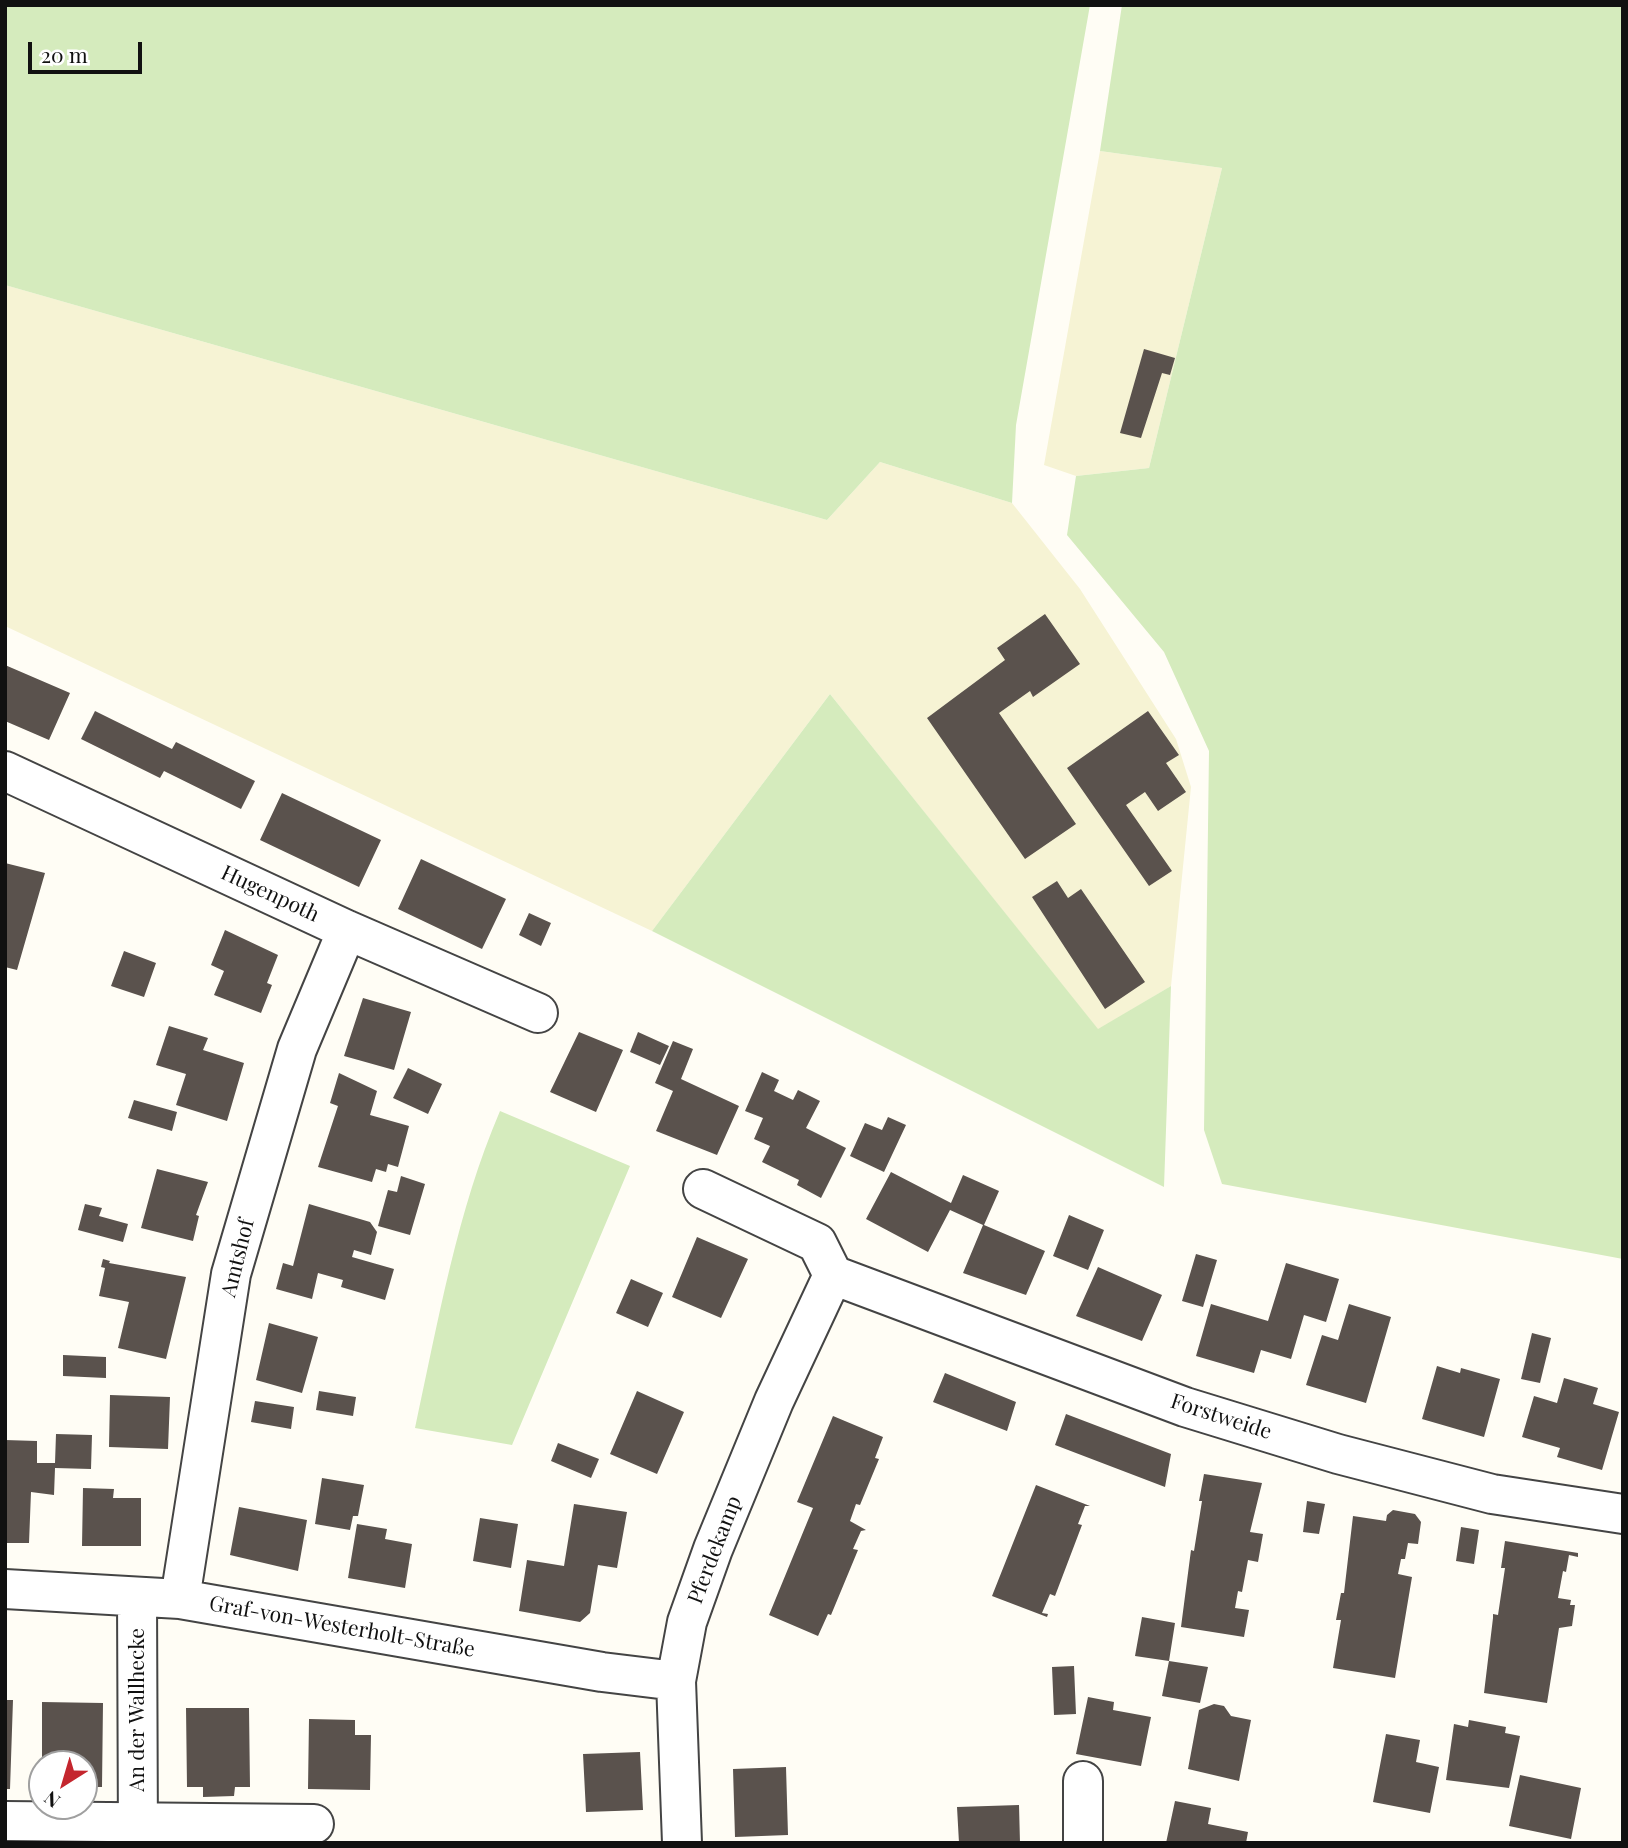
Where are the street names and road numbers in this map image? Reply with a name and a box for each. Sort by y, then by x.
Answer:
street label: Hugenpoth [217,860,323,928]
street label: Amtshof [216,1216,260,1300]
street label: Forstweide [1167,1389,1275,1445]
street label: Pferdekamp [683,1492,747,1608]
street label: Graf-von-Westerholt-Straße [207,1591,477,1663]
street label: An der Wallhecke [124,1628,150,1792]

